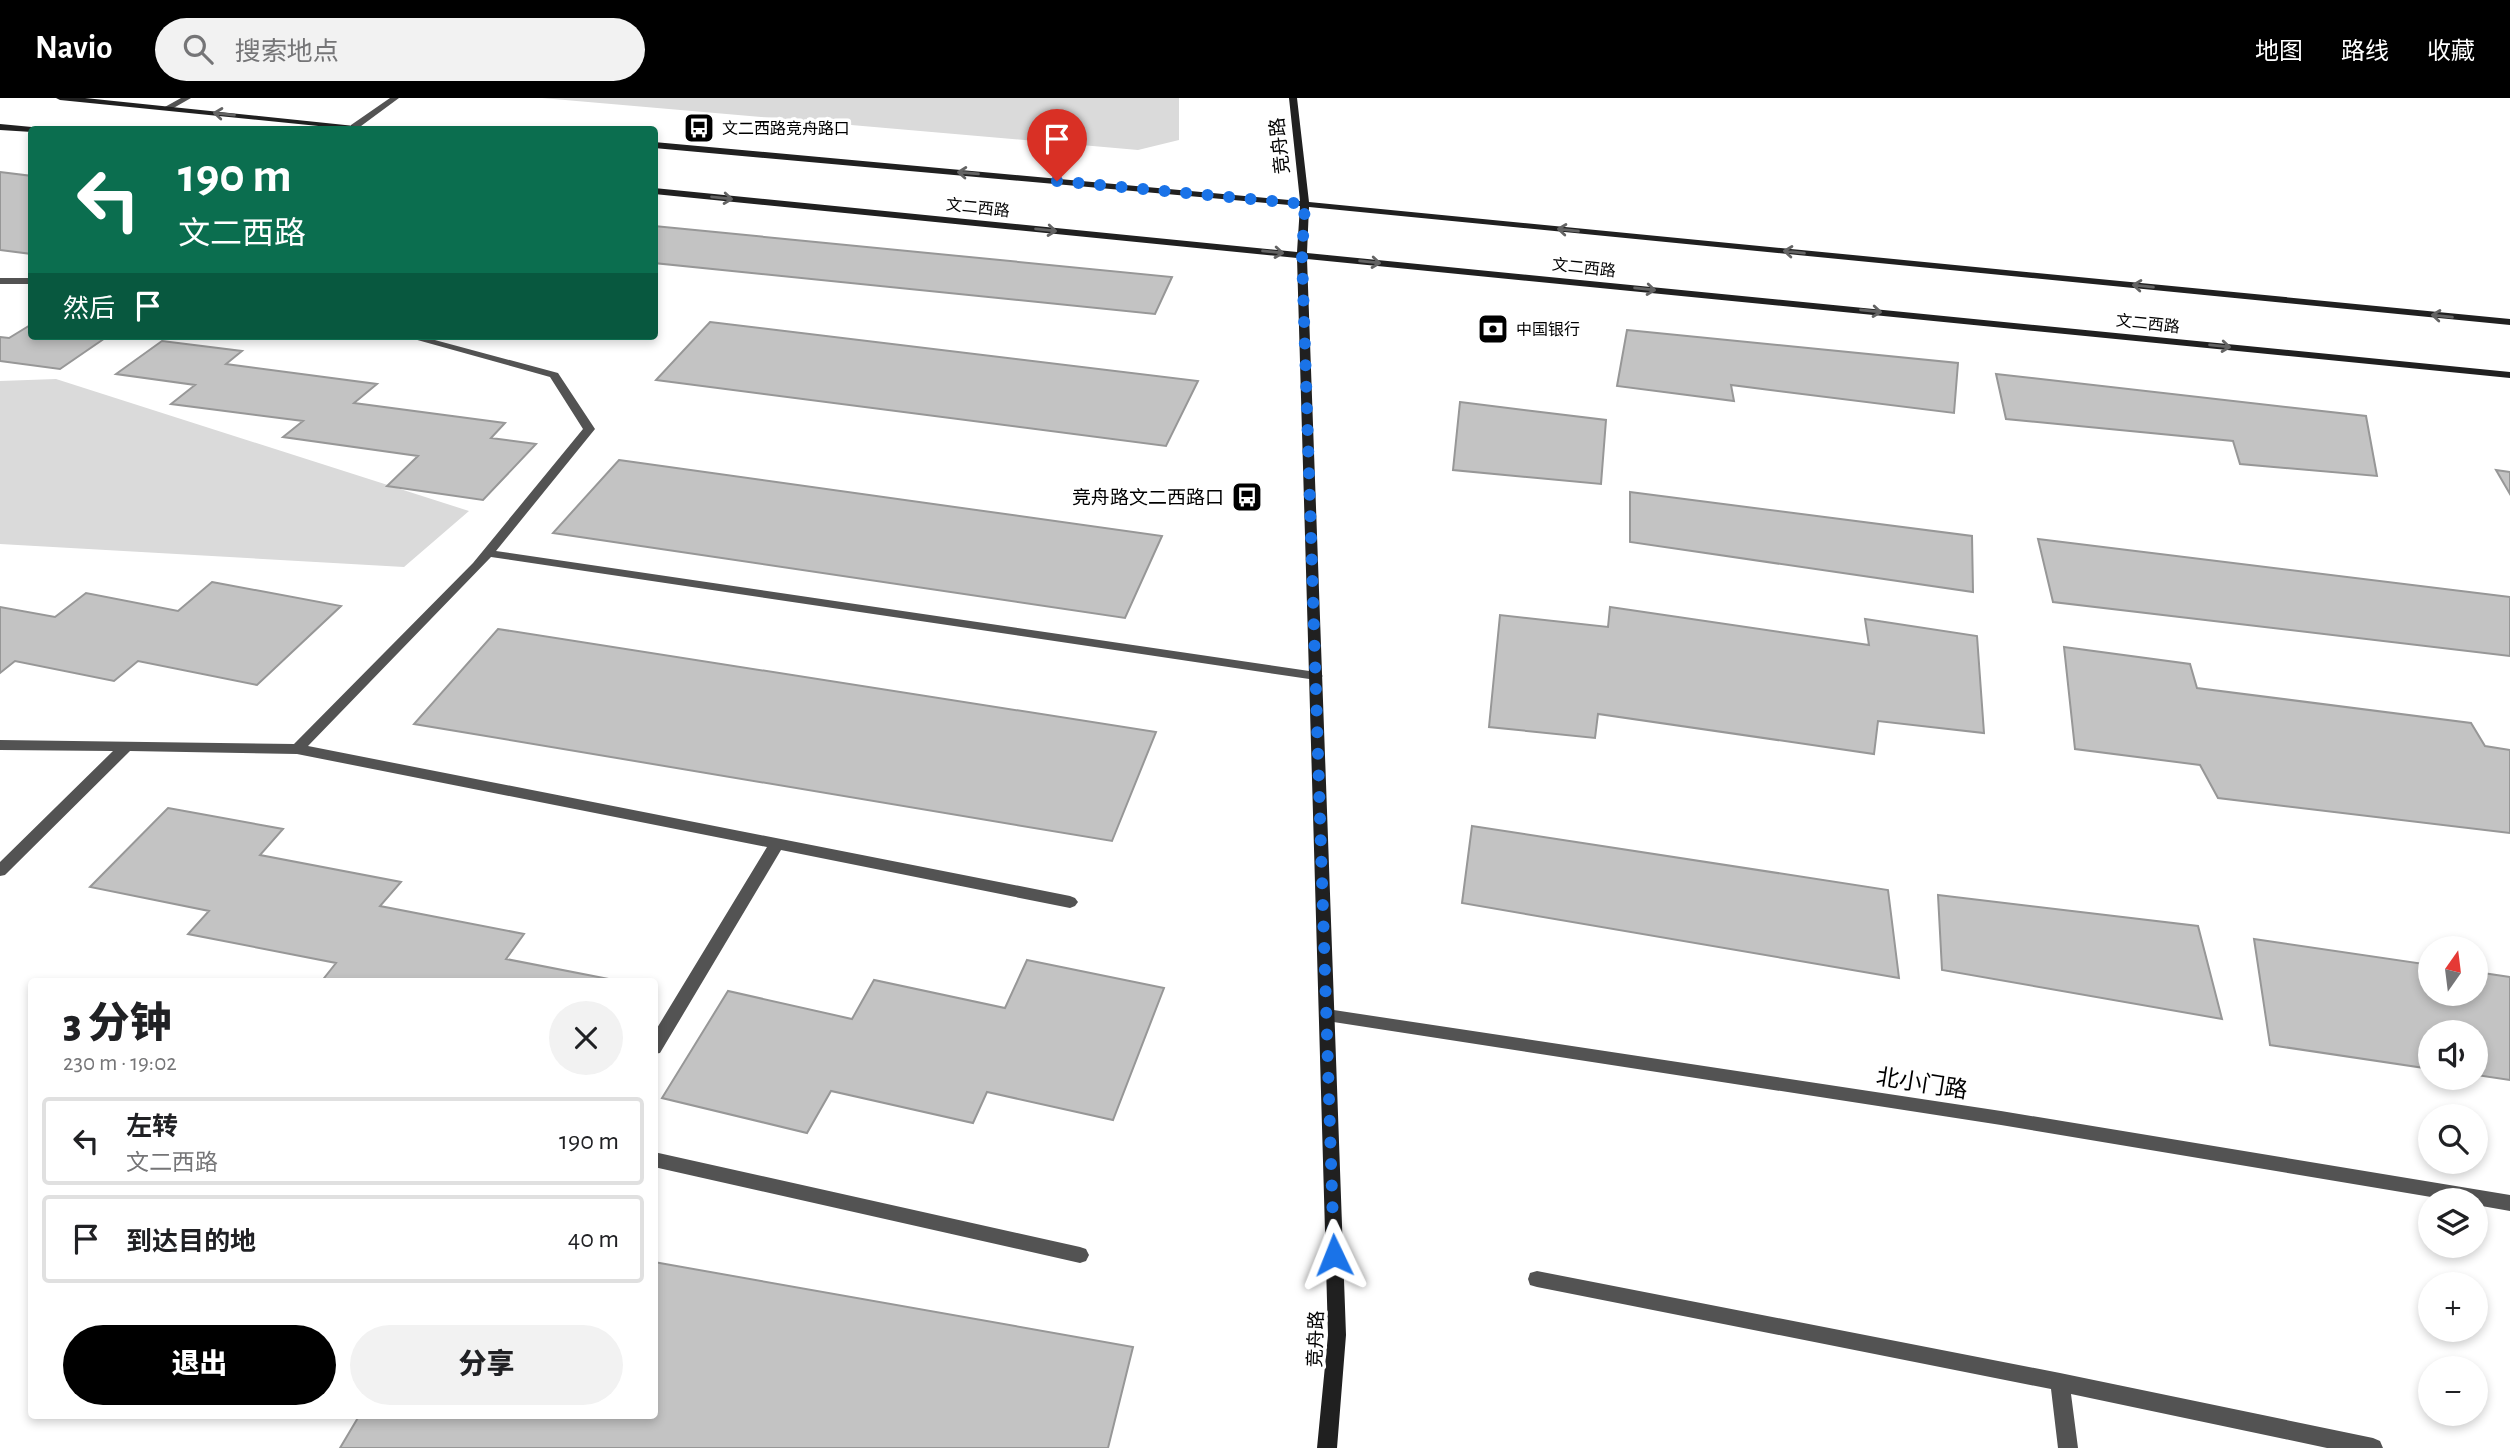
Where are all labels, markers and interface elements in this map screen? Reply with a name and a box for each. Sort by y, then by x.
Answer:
search box [155,18,645,81]
icon: search [179,30,217,68]
text: Navio [35,32,113,65]
text: 搜索地点 [235,39,339,65]
text: 地图 [2255,40,2303,64]
text: 路线 [2341,40,2389,64]
text: 收藏 [2427,40,2475,64]
one-way arrow [213,107,236,120]
pin [1027,109,1087,181]
bus stop icon: 文二西路竞舟路口 [682,111,716,145]
street label: 竞舟路 [1266,116,1293,175]
place label: 文二西路竞舟路口 [722,120,850,137]
icon: arrive [1038,120,1076,158]
text: 190 m [178,152,292,201]
icon: left [63,154,154,245]
one-way arrow [958,166,980,179]
one-way arrow [711,192,733,205]
street label: 文二西路 [945,196,1011,219]
text: 文二西路 [178,218,306,250]
one-way arrow [1557,223,1580,236]
one-way arrow [1035,224,1057,237]
one-way arrow [1783,245,1806,258]
one-way arrow [1261,246,1284,259]
one-way arrow [1358,256,1381,269]
street label: 文二西路 [1551,256,1617,279]
one-way arrow [2132,280,2154,293]
one-way arrow [1633,283,1656,296]
icon: arrive [129,287,167,325]
text: 然后 [63,296,115,322]
one-way arrow [1860,305,1882,318]
one-way arrow [2431,309,2454,322]
bank icon: 中国银行 [1476,312,1510,346]
street label: 文二西路 [2115,312,2181,335]
place label: 中国银行 [1516,321,1580,338]
one-way arrow [2208,340,2230,353]
bus stop icon: 竞舟路文二西路口 [1230,480,1264,514]
place label: 竞舟路文二西路口 [1072,487,1224,508]
north arrow [2418,936,2488,1006]
map controls [2418,936,2488,1426]
button: close [549,1001,623,1075]
text: 3 分钟 [63,1003,172,1045]
button: sound [2418,1020,2488,1090]
text: 230 m · 19:02 [63,1052,177,1075]
street label: 北小门路 [1875,1064,1969,1103]
button: search [2418,1104,2488,1174]
text: 左转 [126,1114,178,1140]
icon: left [67,1122,105,1160]
text: 190 m [559,1128,619,1154]
text: 文二西路 [126,1152,218,1175]
button: layers [2418,1188,2488,1258]
position arrow [1297,1218,1371,1292]
icon: arrive [67,1220,105,1258]
text: 40 m [568,1226,619,1252]
text: 到达目的地 [126,1229,256,1255]
button: + [2418,1272,2488,1342]
street label: 竞舟路 [1304,1310,1327,1368]
button: 退出 [63,1325,336,1405]
button: 分享 [350,1325,623,1405]
button: − [2418,1356,2488,1426]

